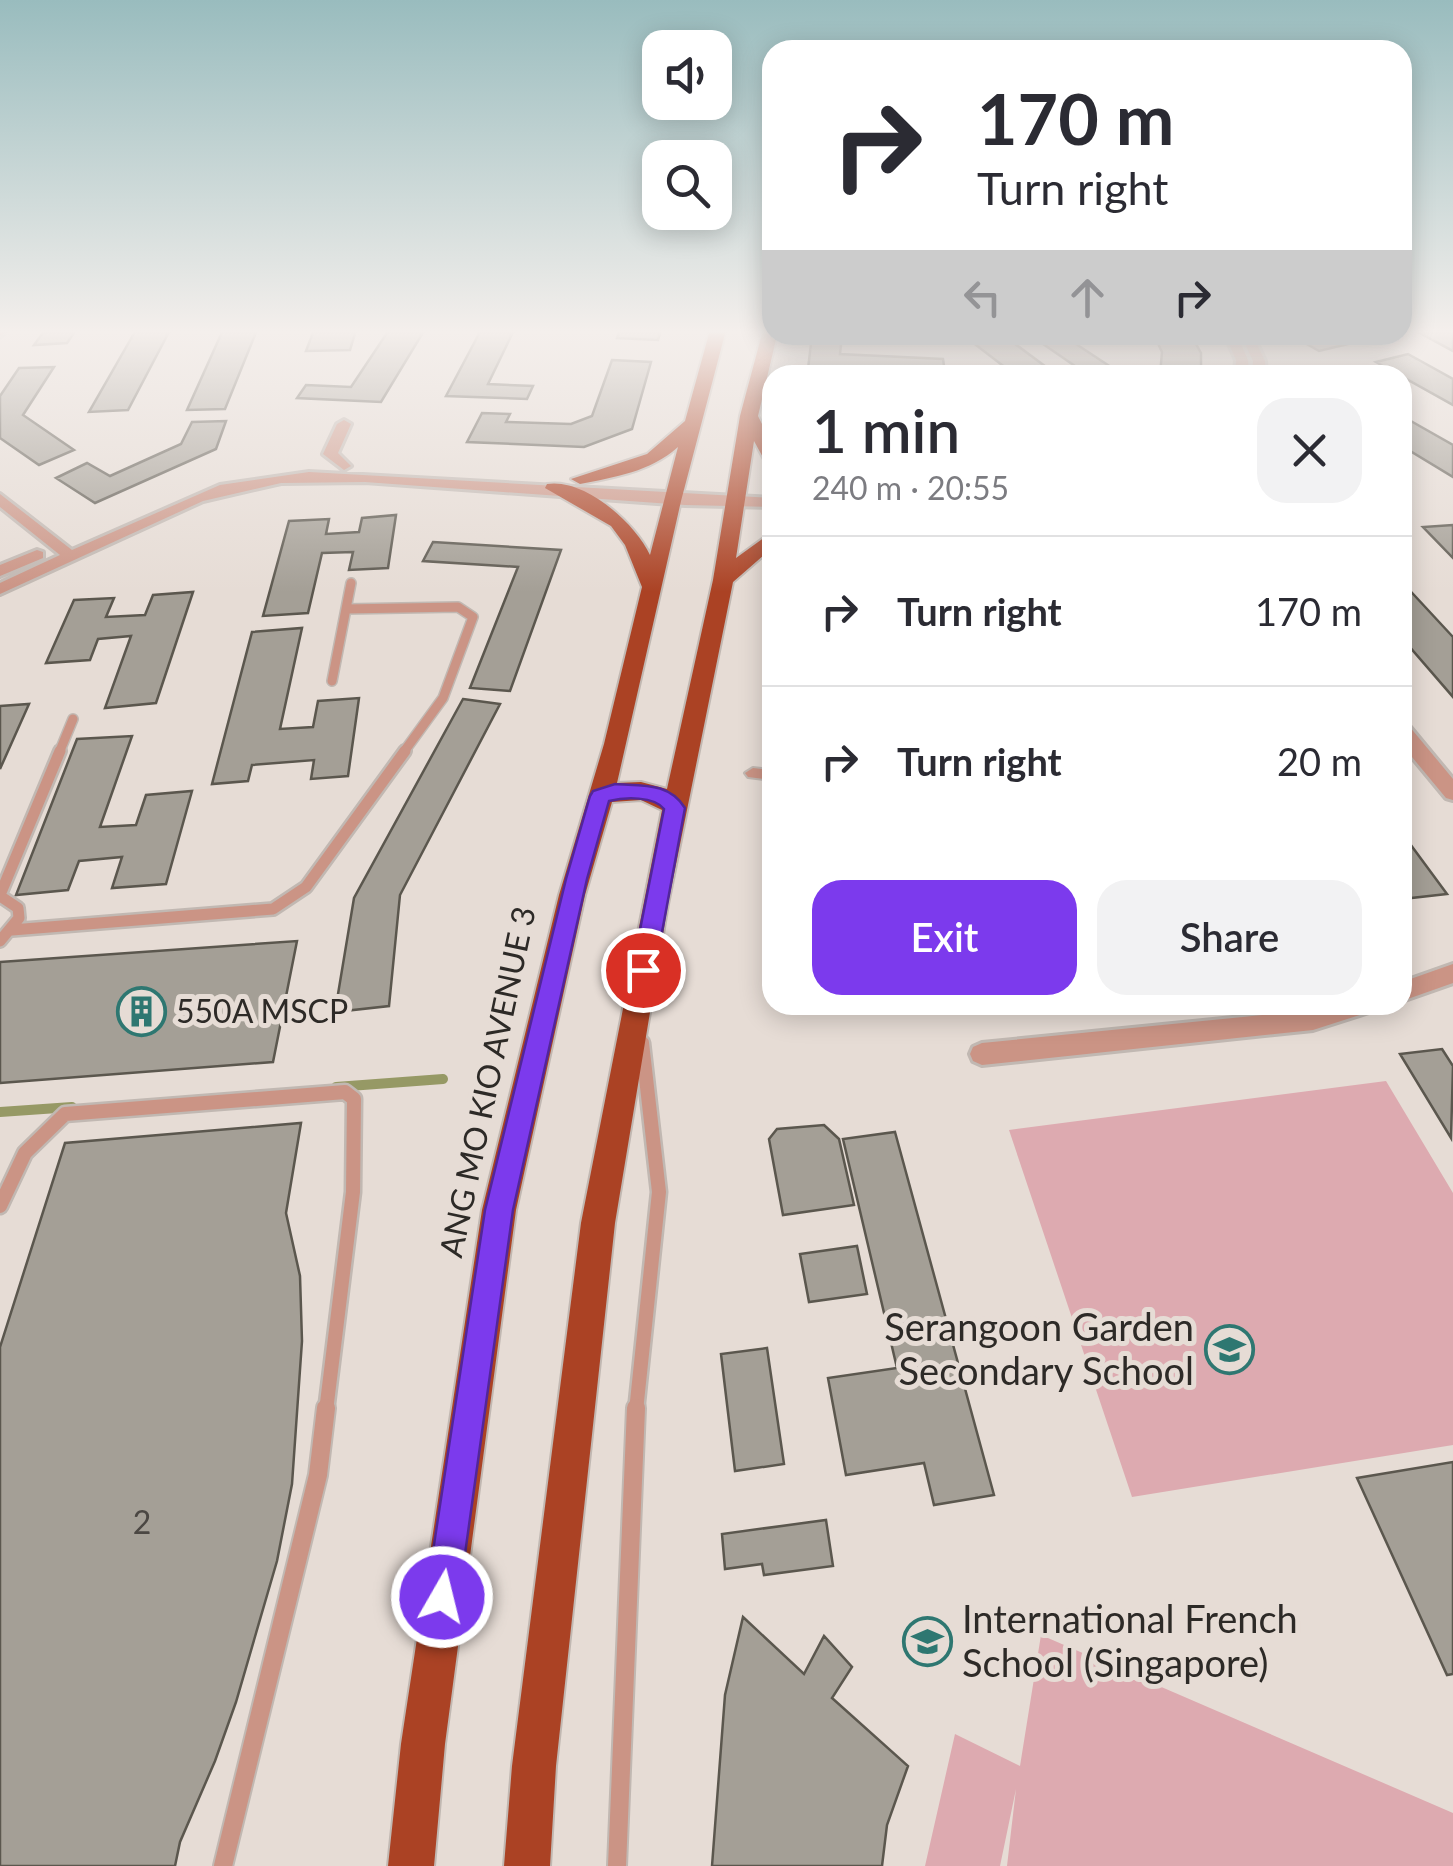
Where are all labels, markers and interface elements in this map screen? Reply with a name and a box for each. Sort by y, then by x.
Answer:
map controls [642,30,732,230]
button: sound [642,30,732,120]
text: 170 m [977,76,1174,160]
icon: right [812,80,942,210]
button: search [642,140,732,230]
text: Turn right [977,161,1168,215]
icon: left [955,270,1010,325]
icon: ahead [1060,270,1115,325]
icon: right [1165,270,1220,325]
text: 1 min [812,394,960,466]
button: close [1257,398,1362,503]
text: 240 m · 20:55 [812,468,1009,507]
icon: right [812,584,867,639]
text: Turn right [897,588,1062,634]
text: 170 m [1255,588,1362,634]
icon: right [812,734,867,789]
text: Turn right [897,738,1062,784]
text: 20 m [1277,738,1362,784]
button: Exit [812,880,1077,995]
button: Share [1097,880,1362,995]
street label: ANG MO KIO AVENUE 3 [430,903,543,1261]
pin [601,928,686,1013]
icon: arrive [616,943,671,998]
building icon: 550A MSCP [115,986,167,1038]
place label: 550A MSCP [176,991,348,1030]
place label: Serangoon Garden Secondary School [884,1303,1194,1393]
school or university icon: Serangoon Garden Secondary School [1203,1324,1255,1376]
house number: 2 [133,1502,151,1541]
position arrow [390,1545,494,1649]
place label: International French School (Singapore) [962,1595,1298,1685]
school or university icon: International French School (Singapore) [901,1616,953,1668]

